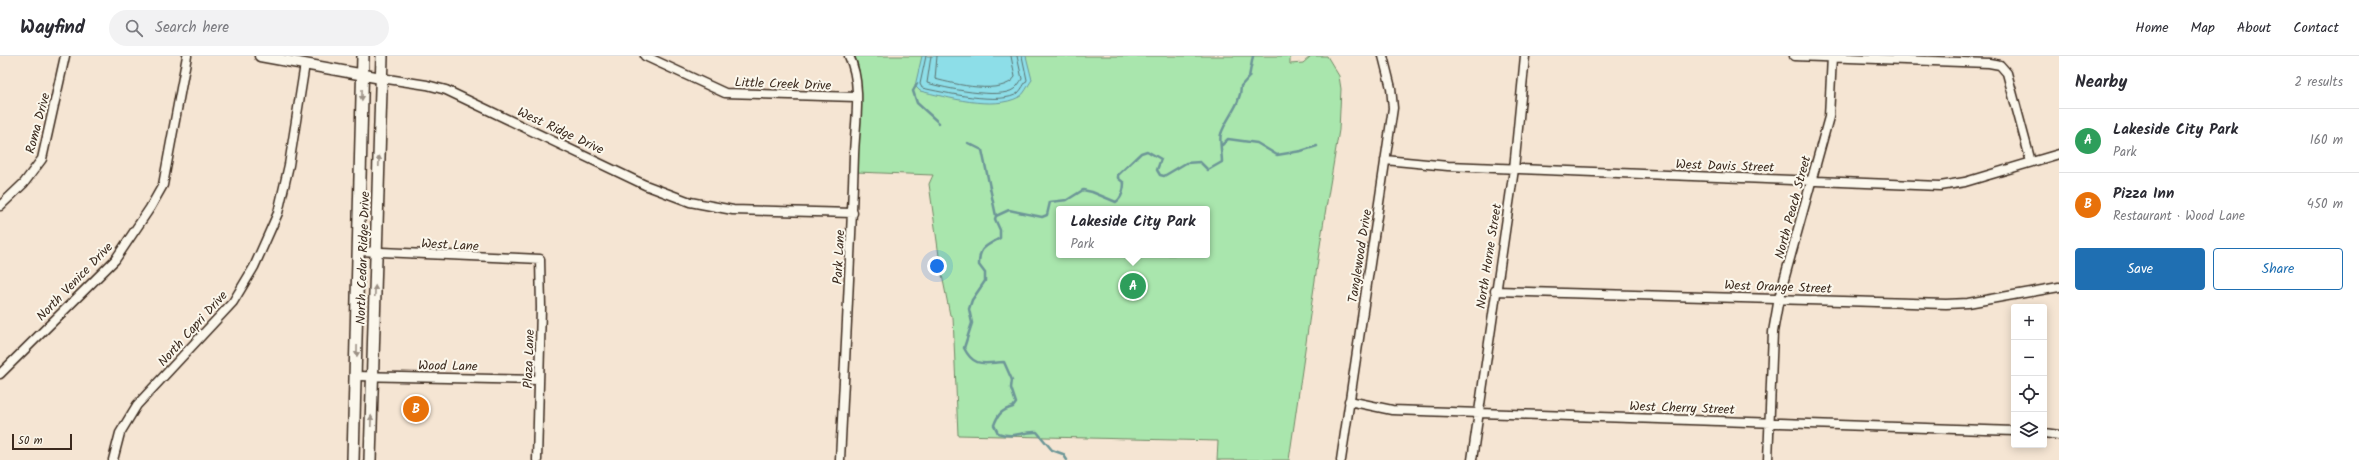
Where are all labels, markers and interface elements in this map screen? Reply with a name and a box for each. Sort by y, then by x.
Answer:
search box [109,10,389,46]
text: Wayfind [20,13,85,43]
text: Search here [155,16,229,40]
icon: search [123,17,145,39]
text: Home [2135,17,2169,39]
text: Map [2191,17,2215,39]
text: About [2237,17,2271,39]
text: Contact [2293,17,2339,39]
text: Nearby [2075,69,2127,96]
street label: Little Creek Drive [734,72,832,97]
text: 2 results [2295,72,2343,93]
one-way arrow [359,89,366,101]
street label: Roma Drive [20,90,57,156]
street label: West Ridge Drive [514,102,607,161]
text: Lakeside City Park [2113,118,2238,142]
text: A [2084,130,2092,151]
text: 160 m [2310,130,2343,151]
text: Park [2113,142,2137,163]
street label: North Peach Street [1770,152,1818,261]
one-way arrow [376,154,382,167]
street label: West Davis Street [1675,154,1776,179]
text: Pizza Inn [2113,182,2174,206]
street label: North Cedar Ridge Drive [351,191,376,325]
text: B [2084,194,2092,215]
text: 450 m [2307,194,2343,215]
street label: North Horne Street [1471,201,1508,310]
popup [1056,206,1210,258]
text: Restaurant · Wood Lane [2113,206,2245,227]
street label: Tanglewood Drive [1343,208,1378,305]
text: Lakeside City Park [1071,210,1195,234]
street label: Park Lane [828,229,851,285]
street label: West Lane [421,234,479,258]
text: Park [1071,234,1094,255]
street label: North Venice Drive [32,238,118,326]
button: Save [2075,248,2205,290]
button: Share [2213,248,2343,290]
your location [927,256,947,276]
pin: A [1120,271,1146,301]
street label: West Orange Street [1724,275,1833,300]
one-way arrow [372,284,378,297]
street label: North Capri Drive [153,286,233,372]
map controls [2011,304,2047,448]
button: + [2011,304,2047,340]
street label: Plaza Lane [518,329,541,389]
button: − [2011,340,2047,376]
one-way arrow [354,345,360,358]
street label: Wood Lane [418,355,478,378]
button: locate [2011,376,2047,412]
pin: B [403,394,429,424]
street label: West Cherry Street [1629,396,1736,421]
button: layers [2011,412,2047,448]
one-way arrow [368,414,374,427]
scale bar [12,432,72,451]
text: 50 m [18,432,43,450]

